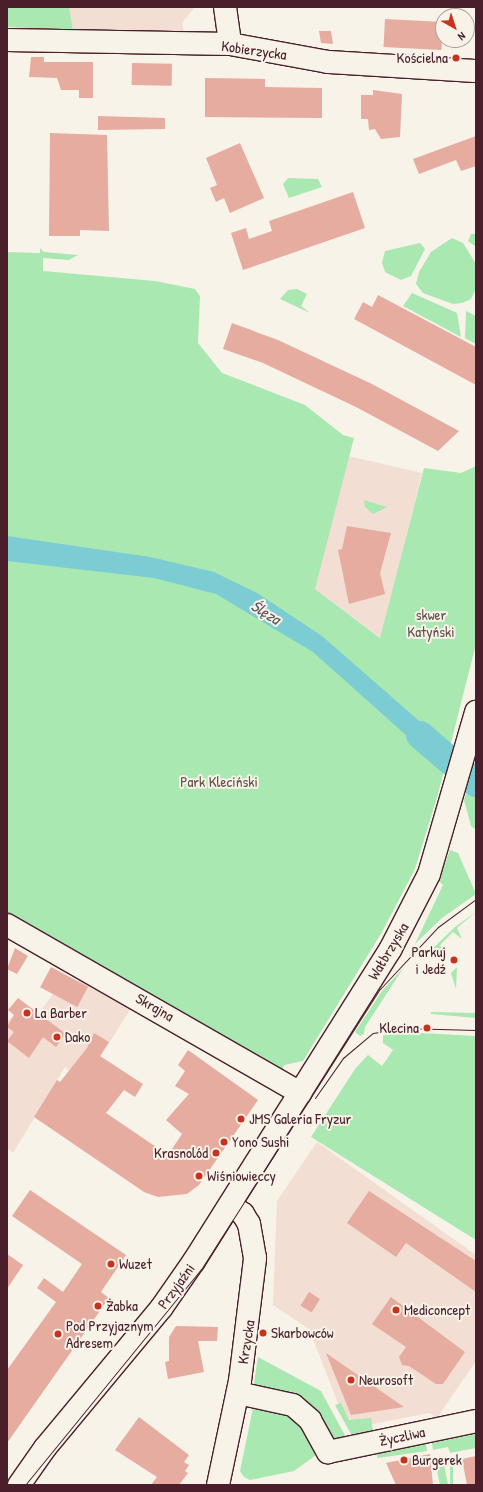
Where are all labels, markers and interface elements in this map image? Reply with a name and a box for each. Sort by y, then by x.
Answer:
north arrow [435,8,475,48]
text: N [455,29,469,44]
street label: Kobierzycka [220,37,288,63]
place label: Kościelna [397,49,448,67]
marker: Kościelna [451,53,461,63]
water label: Ślęza [248,596,284,628]
park label: skwer Katyński [407,605,455,640]
park label: Park Kleciński [180,773,258,791]
street label: Wałbrzyska [364,919,412,983]
place label: Parkuj i Jedź [411,942,446,977]
marker: Parkuj i Jedź [449,955,459,965]
street label: Skrajna [133,989,177,1025]
place label: La Barber [35,1004,87,1022]
marker: La Barber [22,1008,32,1018]
place label: Klecina [379,1019,419,1037]
marker: Klecina [422,1023,432,1033]
place label: Dako [65,1028,90,1046]
marker: Dako [52,1032,62,1042]
place label: JMS Galeria Fryzur [249,1110,351,1128]
marker: JMS Galeria Fryzur [236,1114,246,1124]
place label: Yono Sushi [232,1133,289,1151]
marker: Yono Sushi [219,1137,229,1147]
place label: Krasnolód [154,1144,208,1162]
marker: Krasnolód [211,1148,221,1158]
place label: Wiśniowieccy [207,1167,276,1185]
marker: Wiśniowieccy [194,1171,204,1181]
place label: Wuzet [119,1255,152,1273]
marker: Wuzet [106,1259,116,1269]
street label: Przyjaźni [154,1260,198,1312]
place label: Żabka [106,1297,138,1315]
marker: Żabka [93,1301,103,1311]
place label: Mediconcept [404,1301,470,1319]
marker: Mediconcept [391,1305,401,1315]
place label: Pod Przyjaznym Adresem [66,1316,153,1351]
street label: Krzycka [234,1319,258,1365]
place label: Skarbowców [271,1324,334,1342]
marker: Skarbowców [258,1328,268,1338]
marker: Pod Przyjaznym Adresem [53,1329,63,1339]
place label: Neurosoft [359,1371,413,1389]
marker: Neurosoft [346,1375,356,1385]
street label: Życzliwa [377,1422,427,1450]
place label: Burgerek [412,1451,462,1469]
marker: Burgerek [399,1455,409,1465]

